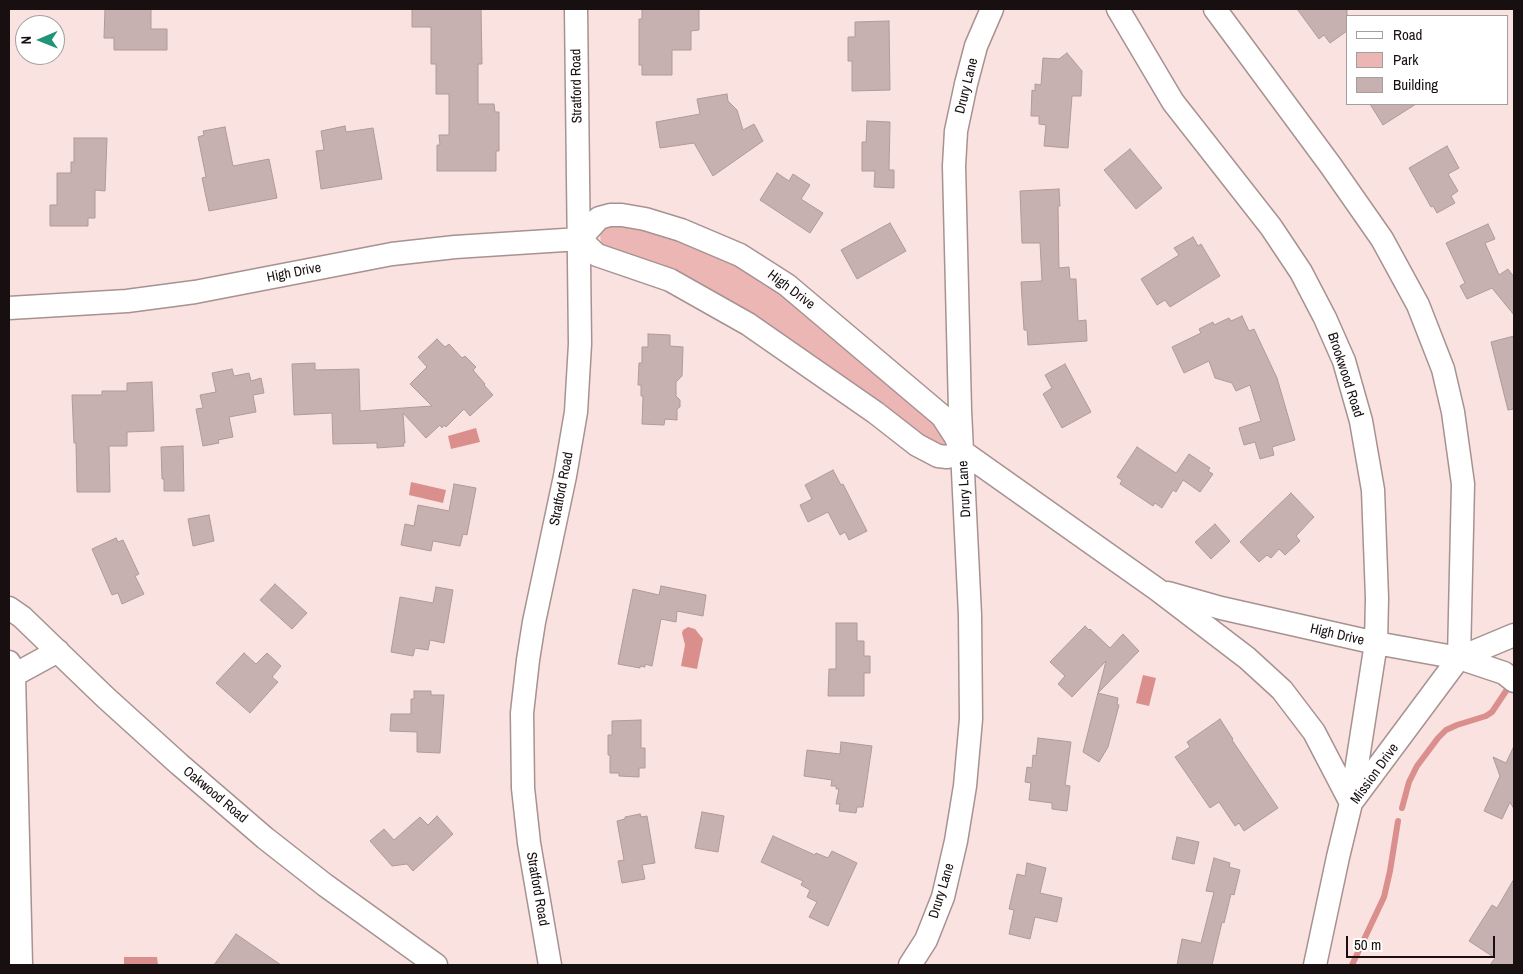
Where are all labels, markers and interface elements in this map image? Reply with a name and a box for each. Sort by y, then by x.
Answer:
north arrow [15,15,65,65]
legend [1346,15,1508,105]
text: Road [1393,24,1422,45]
text: N [17,36,35,45]
street label: Stratford Road [568,49,586,123]
text: Park [1393,49,1418,70]
street label: Drury Lane [952,56,982,116]
text: Building [1393,74,1438,95]
street label: High Drive [265,260,323,286]
street label: High Drive [764,267,818,313]
street label: Brookwood Road [1323,331,1367,419]
street label: Stratford Road [547,451,577,527]
street label: Drury Lane [955,460,975,518]
street label: High Drive [1308,621,1366,649]
street label: Mission Drive [1347,740,1403,808]
street label: Oakwood Road [179,763,251,827]
street label: Stratford Road [522,851,552,927]
street label: Drury Lane [926,861,958,921]
scale bar [1348,926,1497,958]
text: 50 m [1354,934,1381,955]

